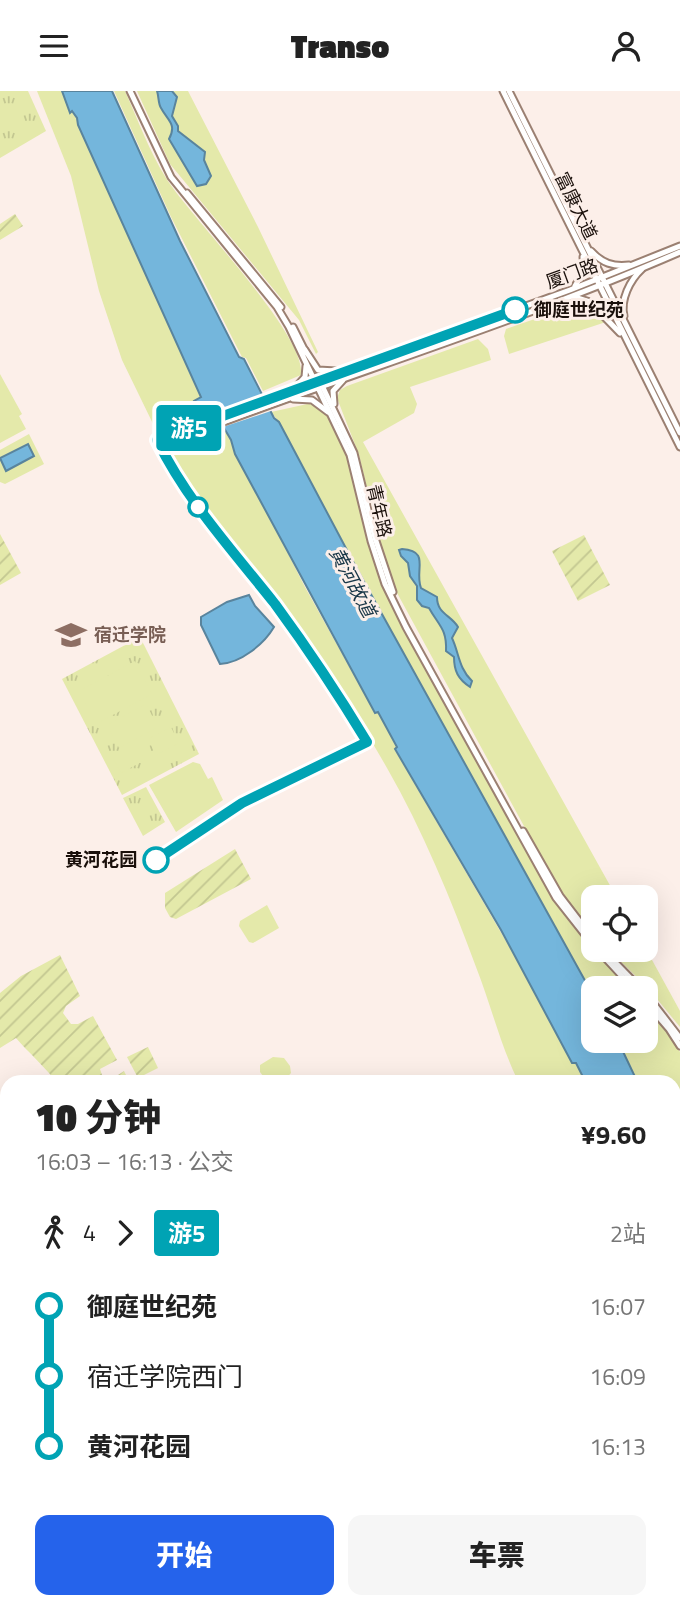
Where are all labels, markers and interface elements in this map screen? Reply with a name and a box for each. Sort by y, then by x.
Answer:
text: Transo [291,22,389,70]
icon: menu [35,27,73,65]
icon: person [607,27,645,65]
street label: 富康大道 [549,168,604,244]
street label: 厦门路 [542,252,602,295]
place label: 御庭世纪苑 [533,296,624,323]
marker: 御庭世纪苑 [502,297,528,323]
line badge: 游5 [158,405,220,451]
text: 游5 [170,410,208,446]
street label: 青年路 [360,482,399,540]
unlabelled marker [188,497,208,517]
water label: 黄河故道 [323,541,385,625]
school or university icon: 宿迁学院 [54,618,88,652]
place label: 宿迁学院 [94,621,166,648]
place label: 黄河花园 [65,846,137,873]
marker: 黄河花园 [143,847,169,873]
map controls [581,885,658,1053]
button: locate [581,885,658,962]
button: layers [581,976,658,1053]
text: 10 分钟 [35,1088,161,1146]
text: ¥9.60 [581,1115,646,1154]
text: 16:03 – 16:13 · 公交 [35,1144,234,1179]
icon: walk [35,1214,73,1252]
icon: forward [106,1214,144,1252]
text: 4 [83,1215,96,1250]
text: 游5 [168,1215,205,1251]
text: 2站 [610,1216,646,1251]
text: 御庭世纪苑 [87,1287,217,1326]
text: 16:07 [589,1289,646,1324]
text: 宿迁学院西门 [87,1357,243,1396]
text: 16:09 [589,1359,646,1394]
text: 黄河花园 [87,1427,191,1466]
text: 16:13 [589,1429,646,1464]
button: 开始 [35,1515,334,1595]
button: 车票 [348,1515,646,1595]

